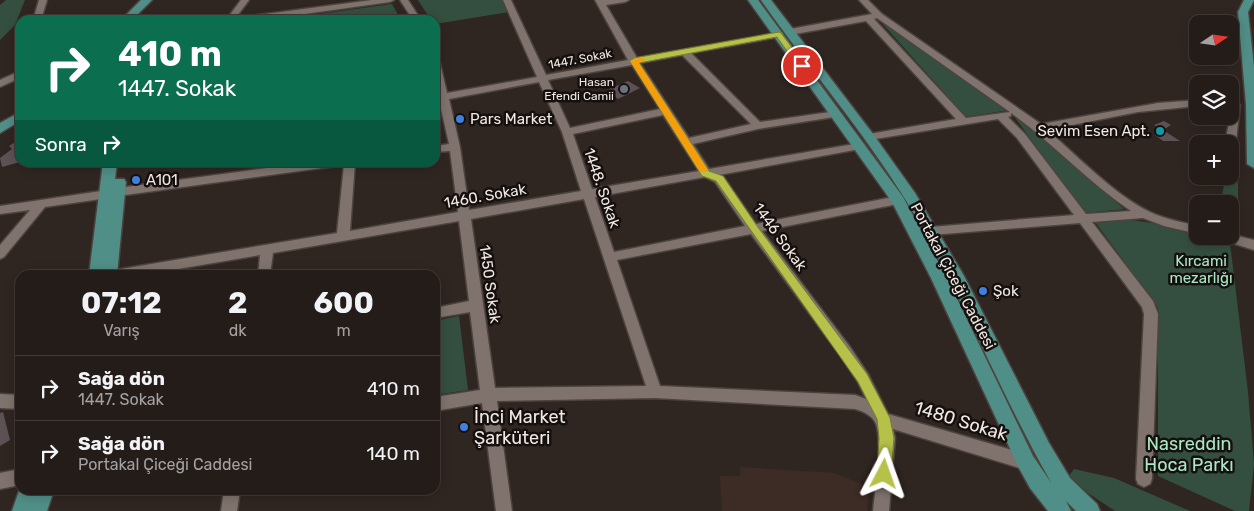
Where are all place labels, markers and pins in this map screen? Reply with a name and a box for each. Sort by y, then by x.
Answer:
pin [781,45,823,87]
place label: Hasan Efendi Camii [544,75,614,103]
marker: Hasan Efendi Camii [618,83,630,95]
place label: Pars Market [470,110,552,128]
marker: Pars Market [454,113,466,125]
place label: Sevim Esen Apt. [1038,122,1150,140]
marker: Sevim Esen Apt. [1154,125,1166,137]
place label: A101 [146,171,178,189]
marker: A101 [130,174,142,186]
place label: Şok [993,282,1019,300]
marker: Şok [977,285,989,297]
place label: İnci Market Şarküteri [474,406,566,449]
marker: İnci Market Şarküteri [458,421,470,433]

